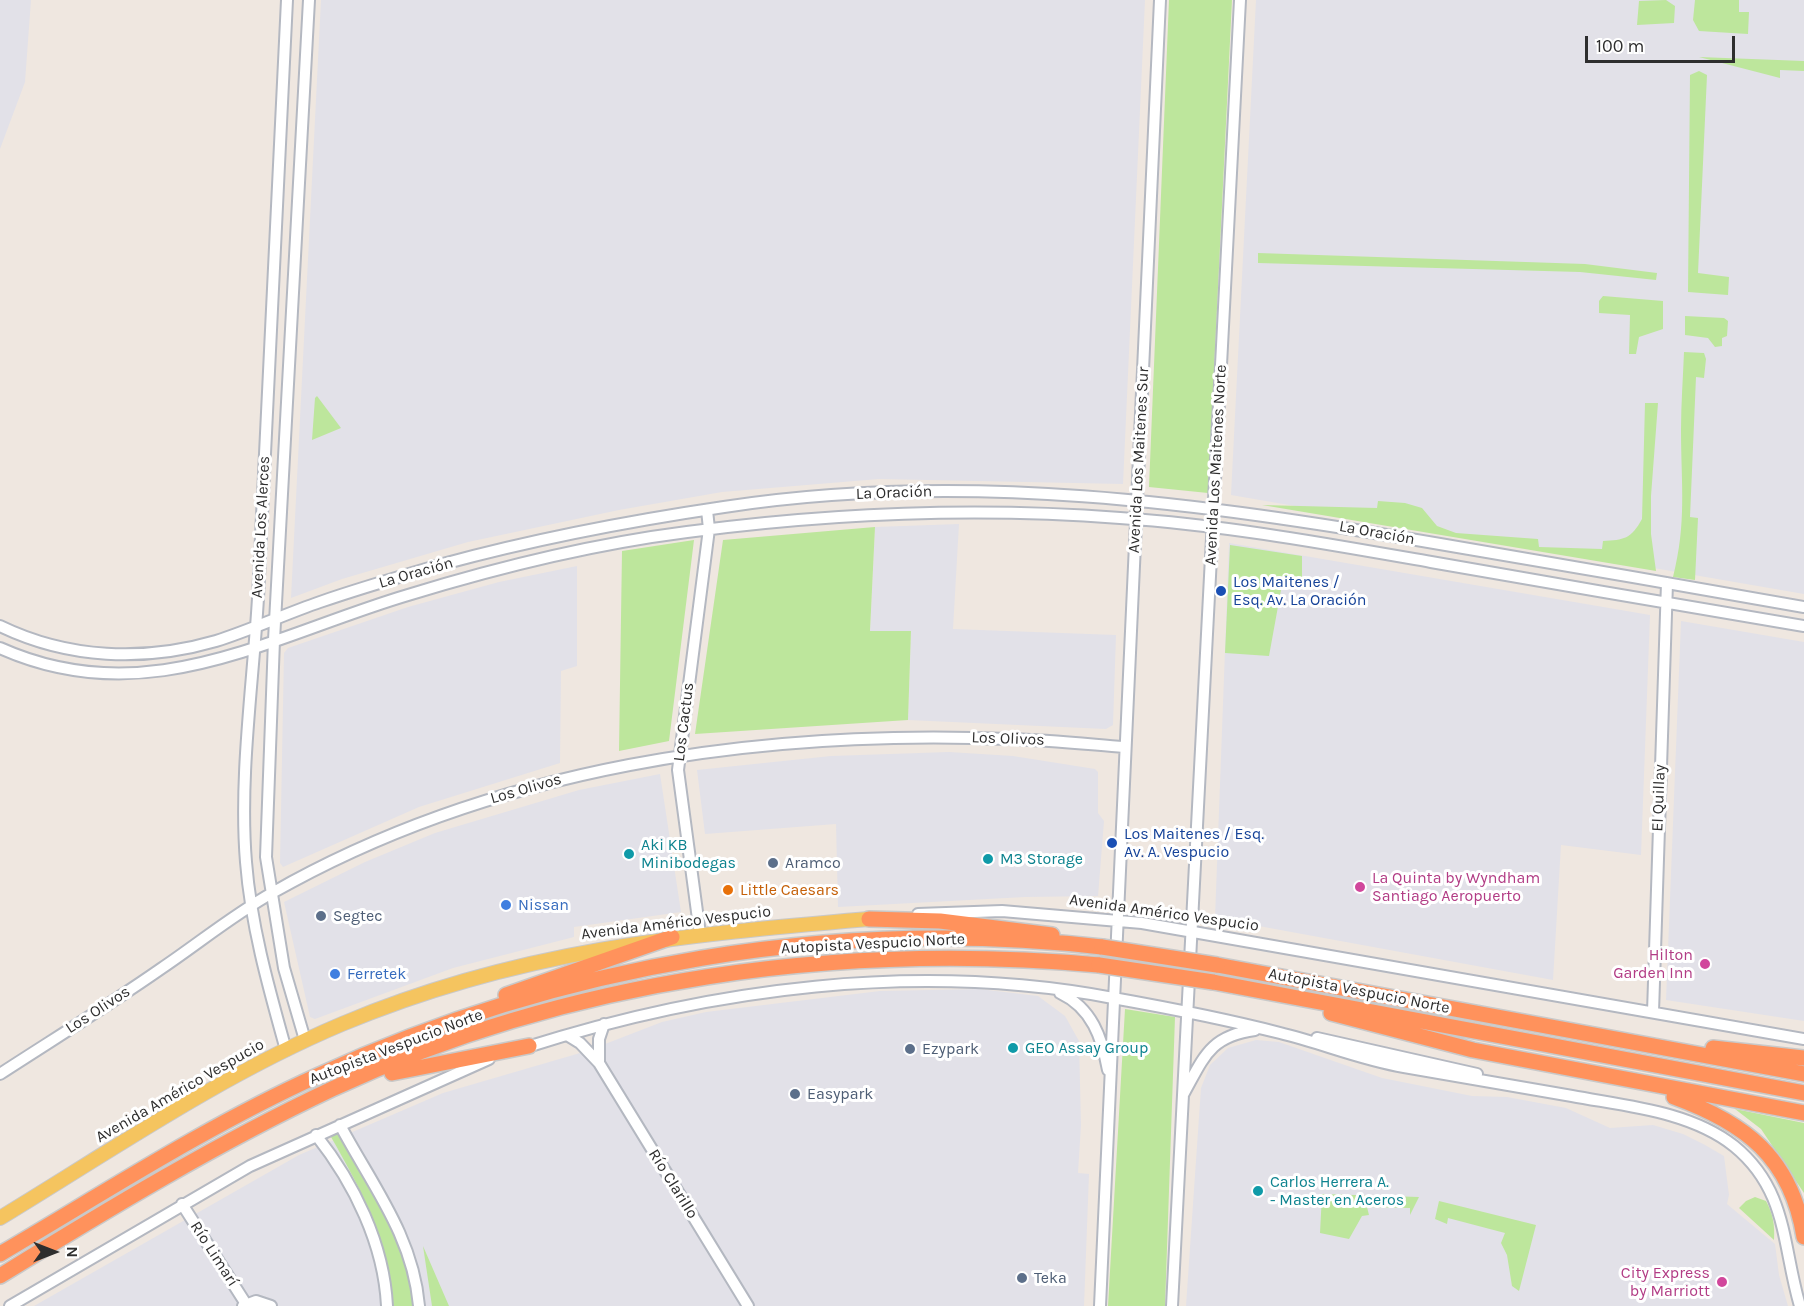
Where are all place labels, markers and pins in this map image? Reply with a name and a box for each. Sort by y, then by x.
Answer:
place label: Los Maitenes / Esq. Av. La Oración [1233,572,1366,610]
marker: Los Maitenes / Esq. Av. La Oración [1214,584,1228,598]
place label: Los Maitenes / Esq. Av. A. Vespucio [1124,824,1264,862]
place label: Aki KB Minibodegas [641,835,736,873]
marker: Los Maitenes / Esq. Av. A. Vespucio [1105,836,1119,850]
marker: Aki KB Minibodegas [622,847,636,861]
place label: M3 Storage [1000,849,1083,869]
marker: M3 Storage [981,852,995,866]
place label: Aramco [785,853,841,873]
marker: Aramco [766,856,780,870]
place label: La Quinta by Wyndham Santiago Aeropuerto [1372,868,1540,906]
place label: Little Caesars [740,880,839,900]
marker: La Quinta by Wyndham Santiago Aeropuerto [1353,880,1367,894]
marker: Little Caesars [721,883,735,897]
place label: Nissan [518,895,569,915]
marker: Nissan [499,898,513,912]
place label: Segtec [333,906,382,926]
marker: Segtec [314,909,328,923]
place label: Hilton Garden Inn [1613,945,1693,983]
marker: Hilton Garden Inn [1698,957,1712,971]
place label: Ferretek [347,964,406,984]
marker: Ferretek [328,967,342,981]
place label: GEO Assay Group [1025,1038,1148,1058]
place label: Ezypark [922,1039,979,1059]
marker: GEO Assay Group [1006,1041,1020,1055]
marker: Ezypark [903,1042,917,1056]
place label: Easypark [807,1084,873,1104]
marker: Easypark [788,1087,802,1101]
place label: Carlos Herrera A. - Master en Aceros [1270,1172,1404,1210]
marker: Carlos Herrera A. - Master en Aceros [1251,1184,1265,1198]
place label: City Express by Marriott [1621,1263,1710,1301]
place label: Teka [1034,1268,1067,1288]
marker: Teka [1015,1271,1029,1285]
marker: City Express by Marriott [1715,1275,1729,1289]

